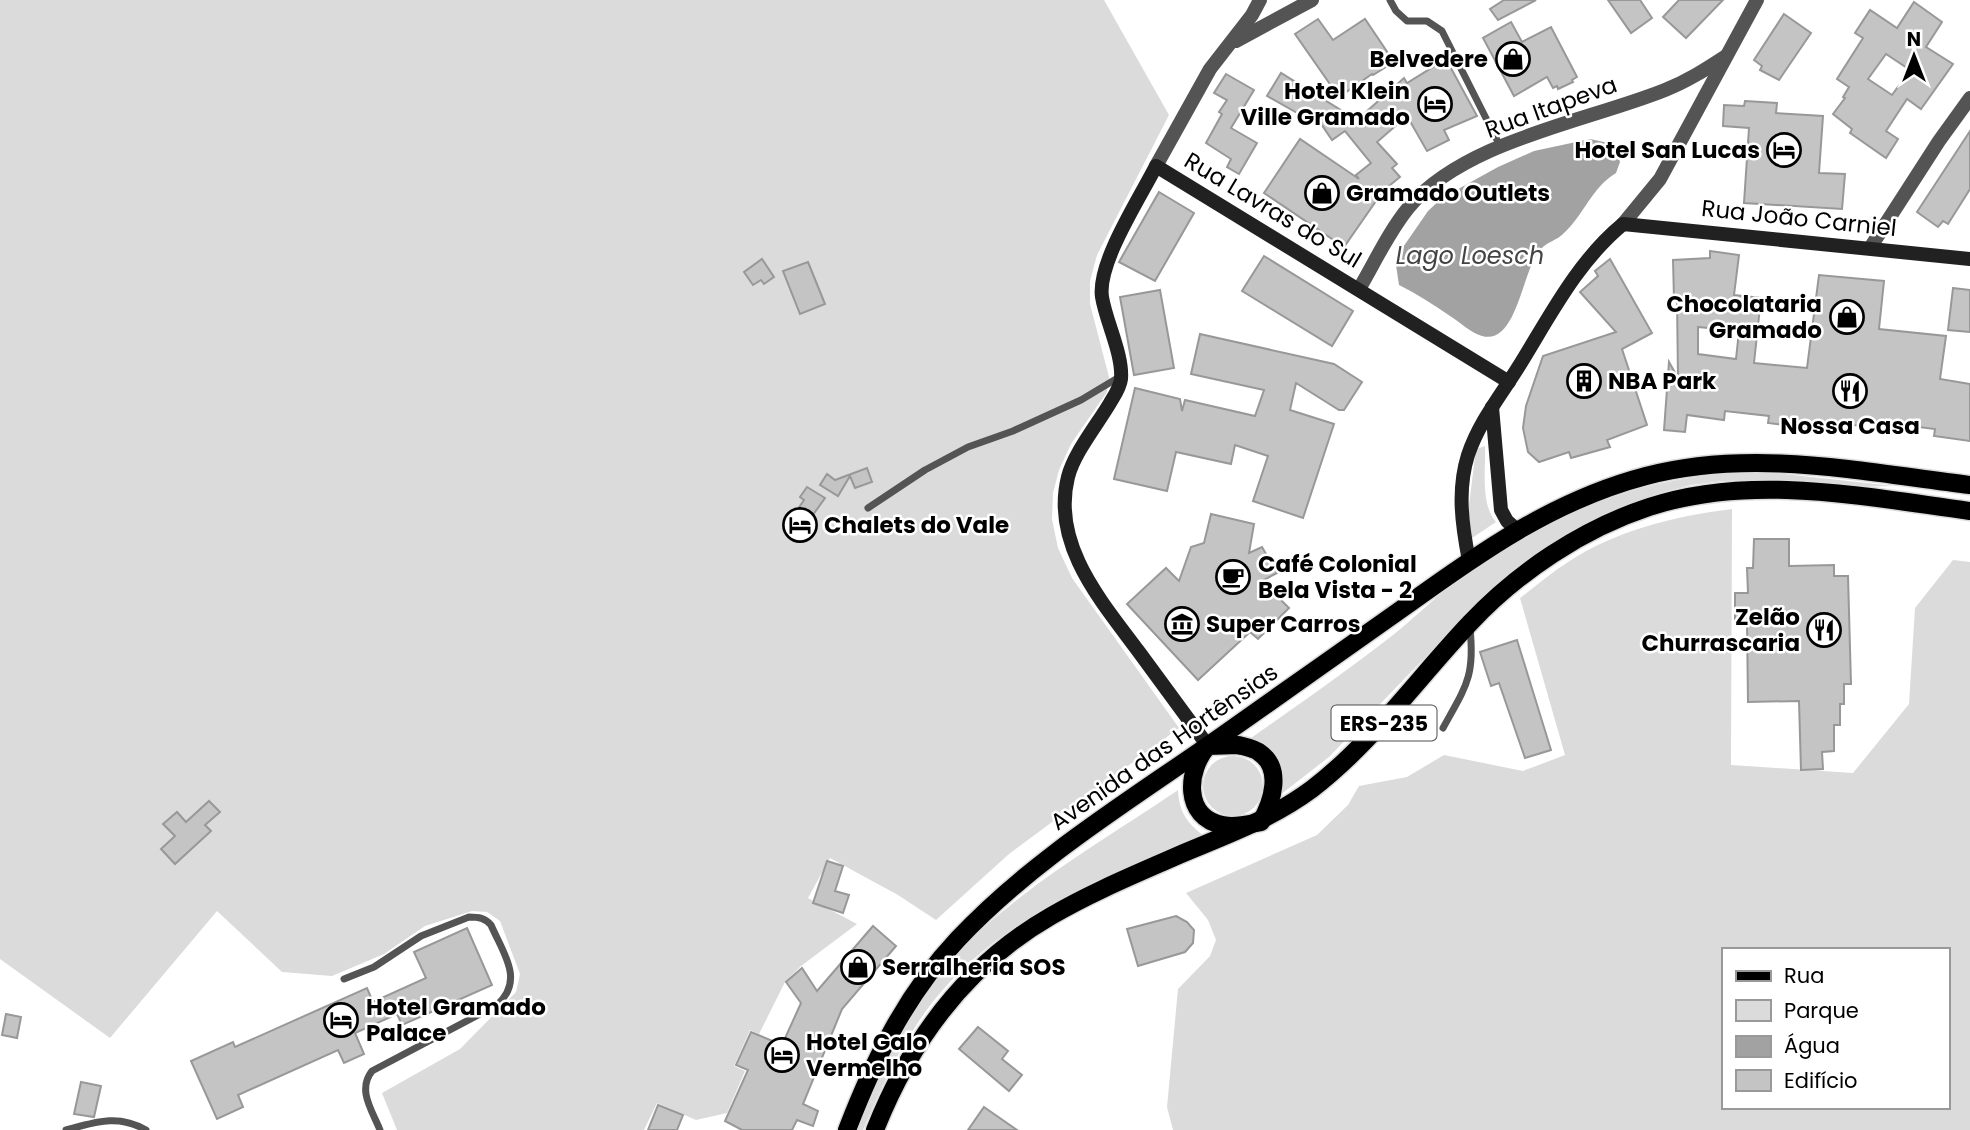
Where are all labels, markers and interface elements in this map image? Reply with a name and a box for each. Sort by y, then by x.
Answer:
north arrow [1879,21,1949,91]
text: N [1907,26,1921,53]
shop icon: Belvedere [1494,40,1532,78]
place label: Belvedere [1370,43,1488,75]
street label: Rua Itapeva [1481,68,1621,146]
place label: Hotel Klein Ville Gramado [1241,75,1410,133]
hotel icon: Hotel Klein Ville Gramado [1416,85,1454,123]
hotel icon: Hotel San Lucas [1765,131,1803,169]
place label: Hotel San Lucas [1574,134,1760,166]
street label: Rua Lavras do Sul [1178,144,1368,276]
shop icon: Gramado Outlets [1303,174,1341,212]
place label: Gramado Outlets [1346,177,1550,209]
street label: Rua João Carniel [1700,192,1898,244]
water label: Lago Loesch [1396,239,1544,272]
place label: Chocolataria Gramado [1666,288,1822,346]
shop icon: Chocolataria Gramado [1828,298,1866,336]
building icon: NBA Park [1565,362,1603,400]
place label: NBA Park [1608,365,1717,397]
restaurant icon: Nossa Casa [1831,372,1869,410]
place label: Nossa Casa [1780,410,1920,442]
hotel icon: Chalets do Vale [781,506,819,544]
place label: Chalets do Vale [824,509,1009,541]
place label: Café Colonial Bela Vista - 2 [1258,548,1417,606]
cafe icon: Café Colonial Bela Vista - 2 [1214,558,1252,596]
place label: Zelão Churrascaria [1642,601,1800,659]
museum icon: Super Carros [1163,605,1201,643]
place label: Super Carros [1206,608,1360,640]
restaurant icon: Zelão Churrascaria [1805,611,1843,649]
street label: Avenida das Hortênsias [1044,656,1284,838]
road number: ERS-235 [1332,706,1436,740]
shop icon: Serralheria SOS [839,948,877,986]
legend [1722,948,1949,1109]
place label: Serralheria SOS [882,951,1066,983]
text: Rua [1784,961,1824,990]
place label: Hotel Gramado Palace [366,991,546,1049]
text: Parque [1784,996,1859,1025]
hotel icon: Hotel Gramado Palace [322,1001,360,1039]
place label: Hotel Galo Vermelho [806,1026,927,1084]
text: Água [1784,1031,1840,1060]
hotel icon: Hotel Galo Vermelho [763,1036,801,1074]
text: Edifício [1784,1066,1858,1095]

